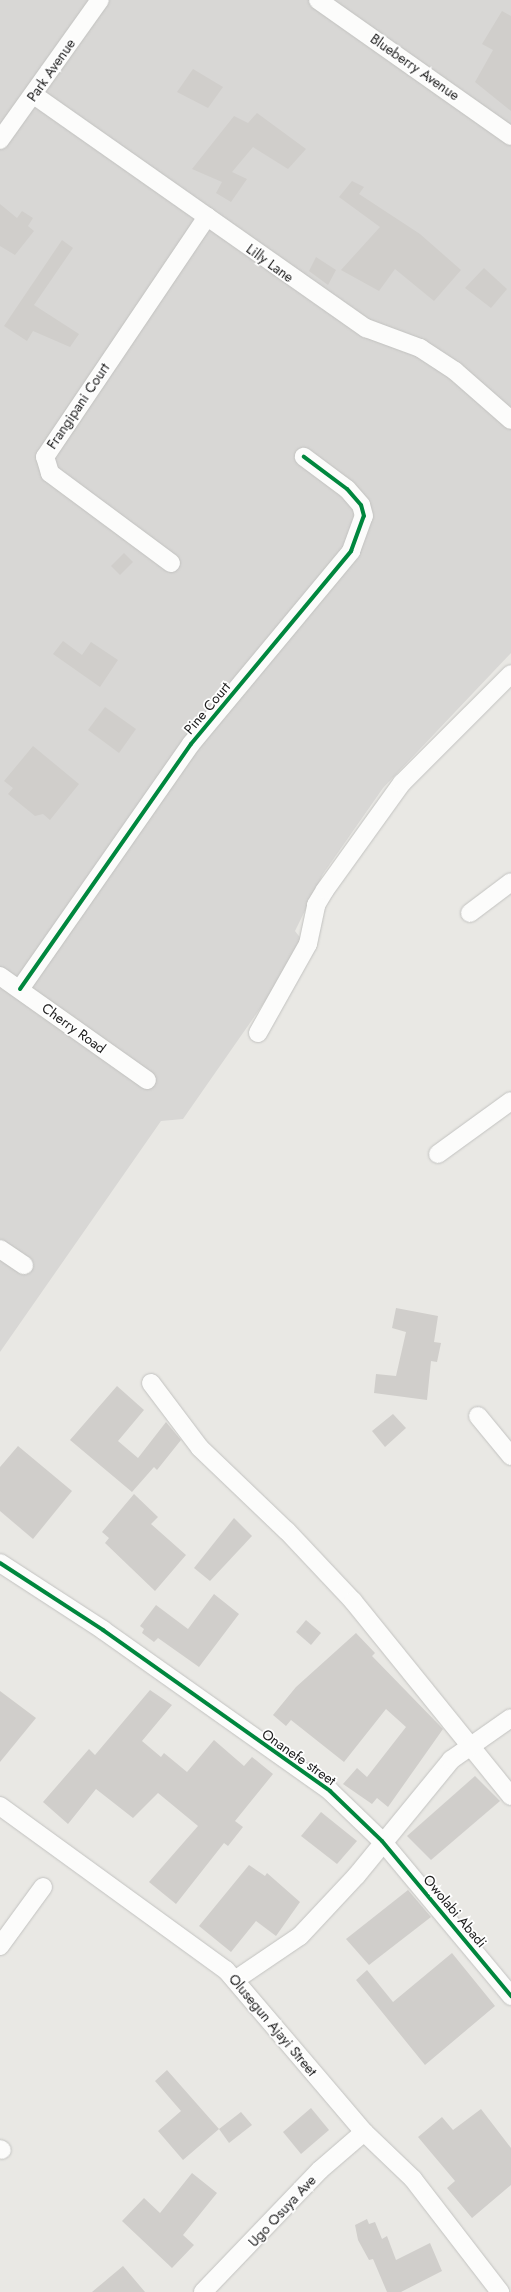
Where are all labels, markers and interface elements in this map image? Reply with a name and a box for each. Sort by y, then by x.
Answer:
street label: Blueberry Avenue [367,30,463,104]
street label: Park Avenue [23,35,79,105]
street label: Lilly Lane [243,240,297,286]
street label: Frangipani Court [43,360,113,452]
street label: Pine Court [180,679,234,737]
street label: Cherry Road [39,999,109,1057]
street label: Onanefe street [259,1725,339,1789]
street label: Owolabi Abadi [420,1871,490,1951]
street label: Olusegun Ajayi Street [225,1971,321,2079]
street label: Ugo Osuya Ave [245,2172,319,2250]

